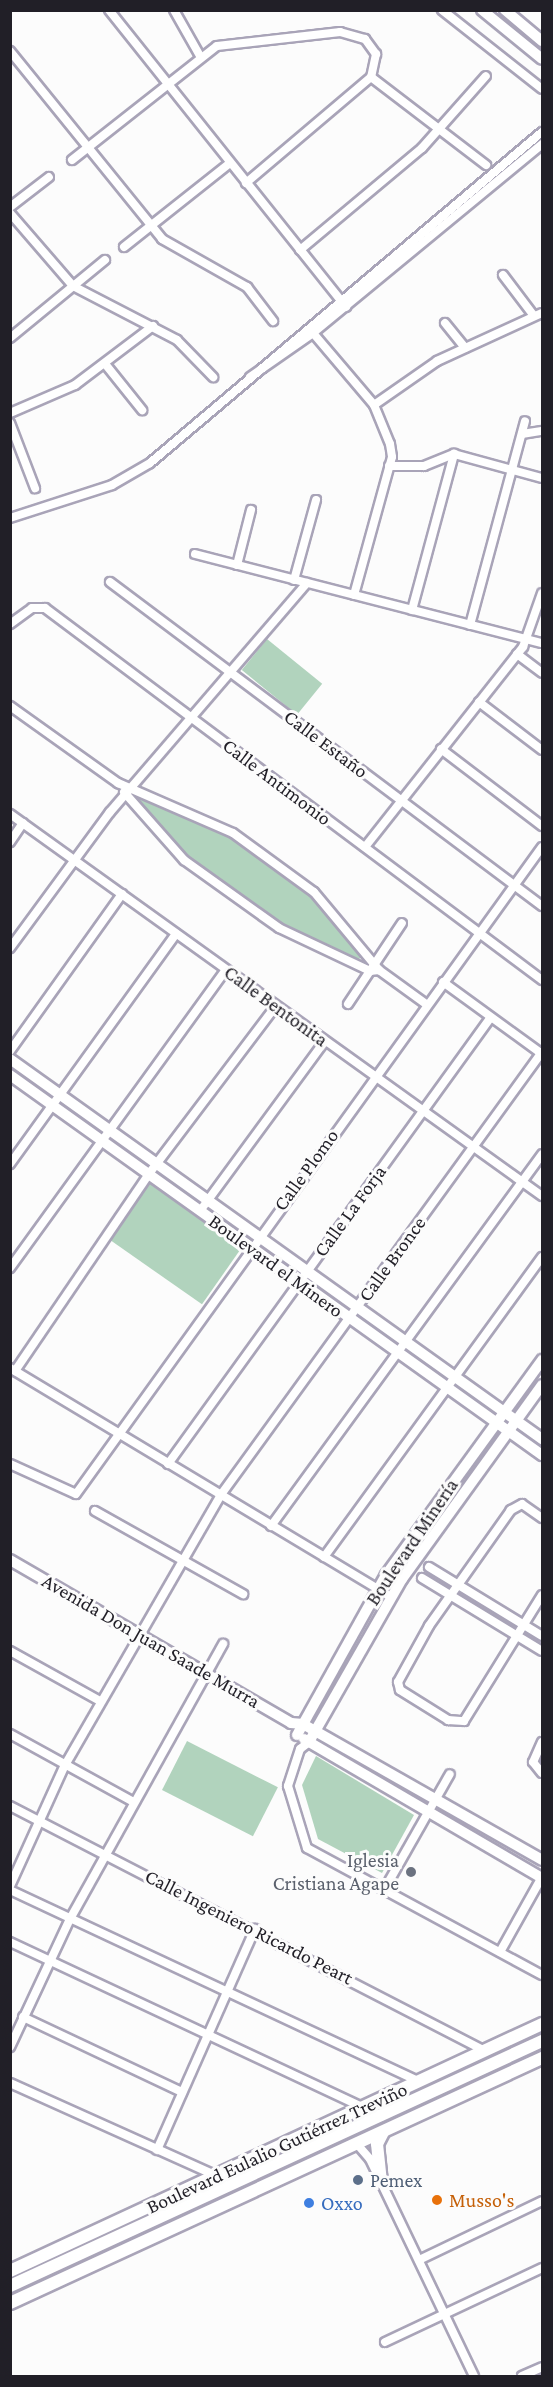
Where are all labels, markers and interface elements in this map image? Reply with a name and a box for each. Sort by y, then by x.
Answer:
street label: Calle Estaño [279,705,373,783]
street label: Calle Antimonio [218,733,336,831]
street label: Calle Bentonita [219,960,333,1052]
street label: Calle Plomo [268,1124,344,1216]
street label: Calle La Forja [309,1160,391,1262]
street label: Boulevard el Minero [204,1209,348,1323]
street label: Calle Bronce [353,1212,431,1306]
street label: Boulevard Minería [361,1474,463,1610]
street label: Avenida Don Juan Saade Murra [38,1569,264,1713]
place label: Iglesia Cristiana Agape [273,1848,399,1895]
street label: Calle Ingeniero Ricardo Peart [141,1864,357,1990]
marker: Iglesia Cristiana Agape [404,1865,418,1879]
street label: Boulevard Eulalio Gutiérrez Treviño [143,2077,411,2219]
place label: Pemex [370,2168,422,2192]
marker: Pemex [351,2173,365,2187]
place label: Musso's [449,2188,514,2212]
place label: Oxxo [321,2191,363,2215]
marker: Musso's [430,2193,444,2207]
marker: Oxxo [302,2196,316,2210]

